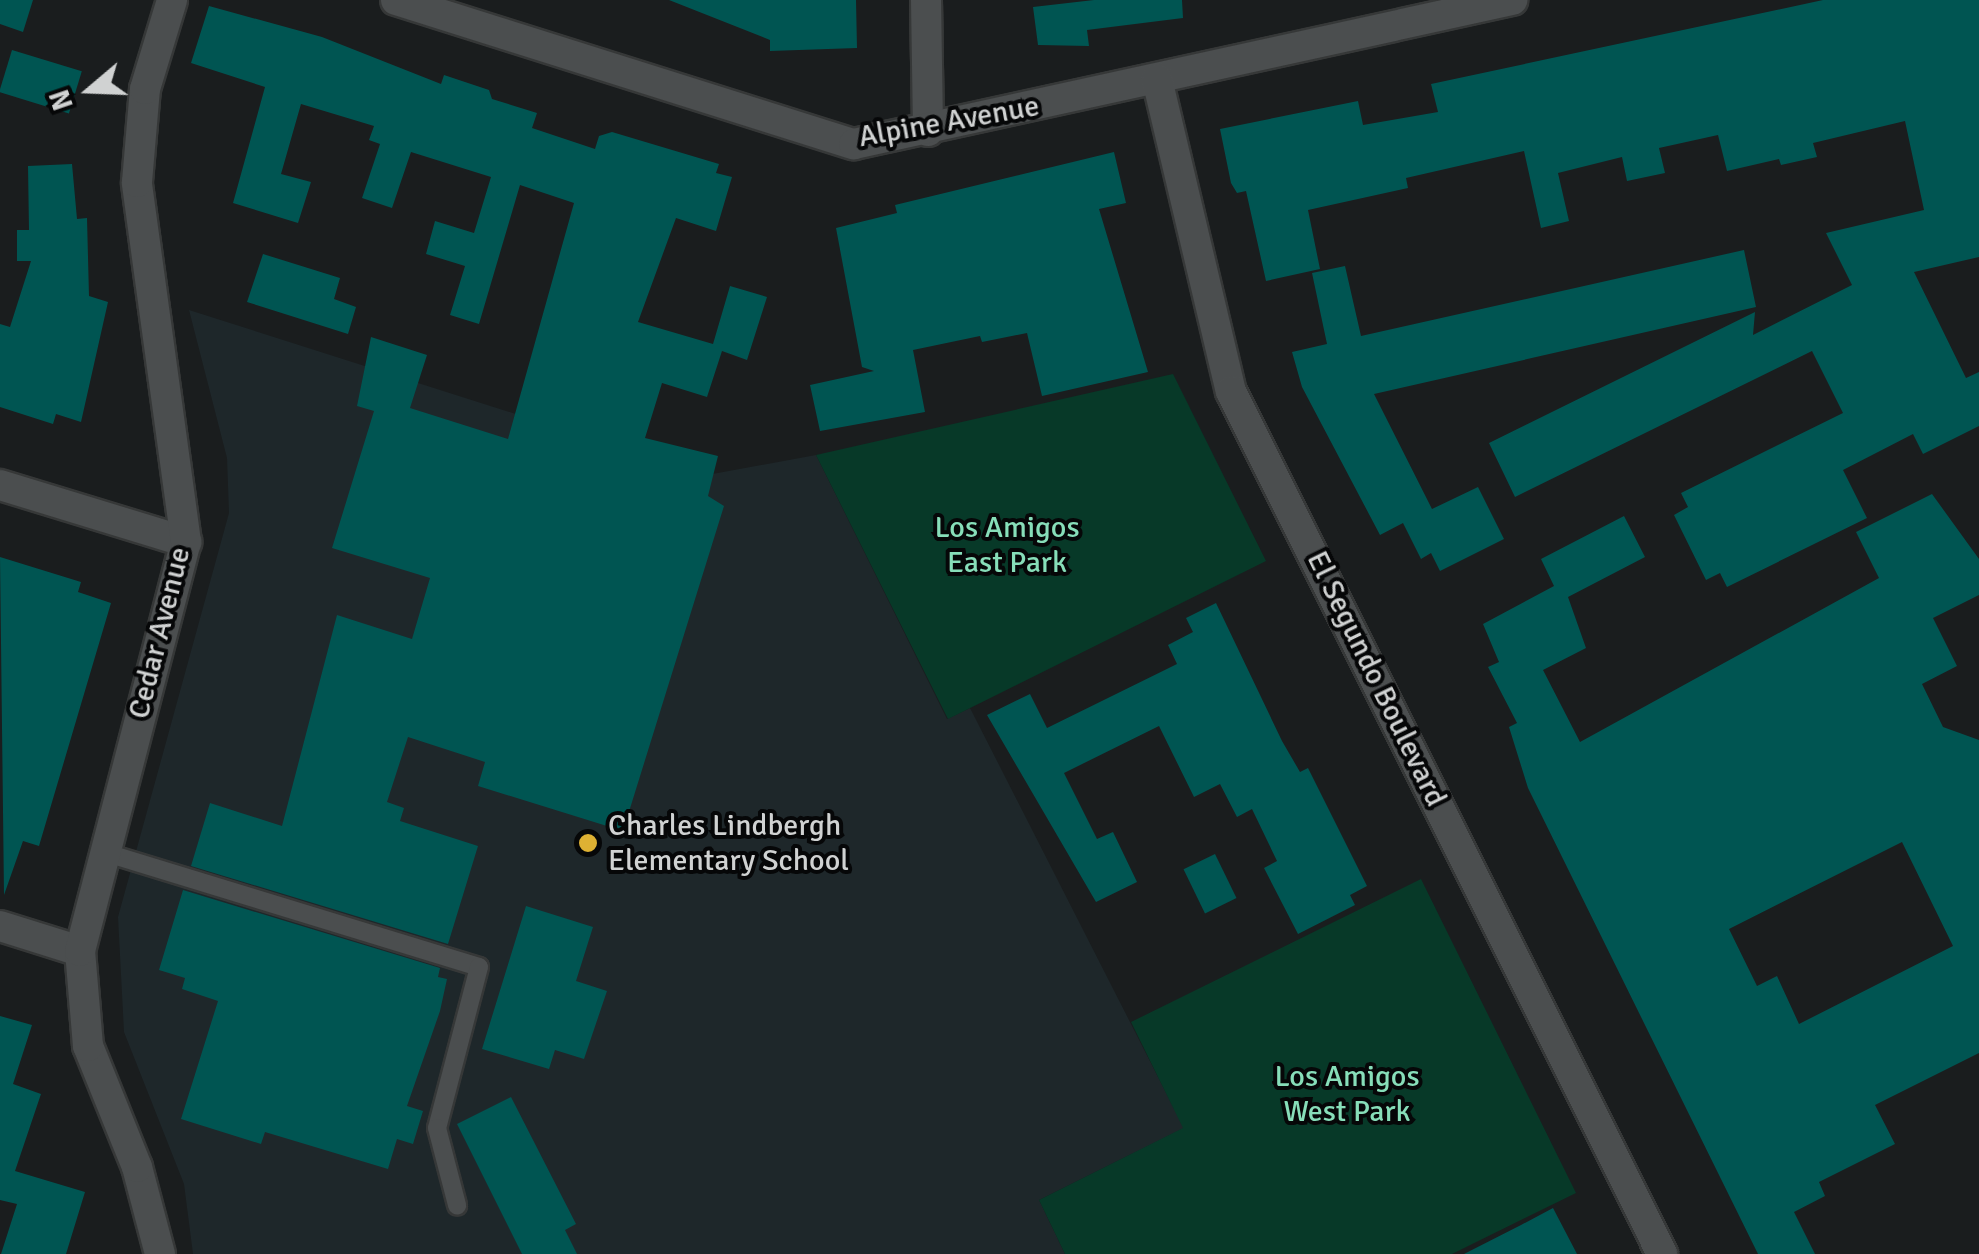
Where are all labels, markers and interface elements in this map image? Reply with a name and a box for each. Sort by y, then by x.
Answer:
north arrow [40,40,140,140]
text: N [42,85,81,115]
street label: Alpine Avenue [856,88,1042,156]
park label: Los Amigos East Park [934,510,1080,580]
street label: Cedar Avenue [121,544,199,722]
street label: El Segundo Boulevard [1299,545,1453,813]
place label: Charles Lindbergh Elementary School [608,808,849,878]
marker: Charles Lindbergh Elementary School [577,832,599,854]
park label: Los Amigos West Park [1274,1059,1420,1130]

